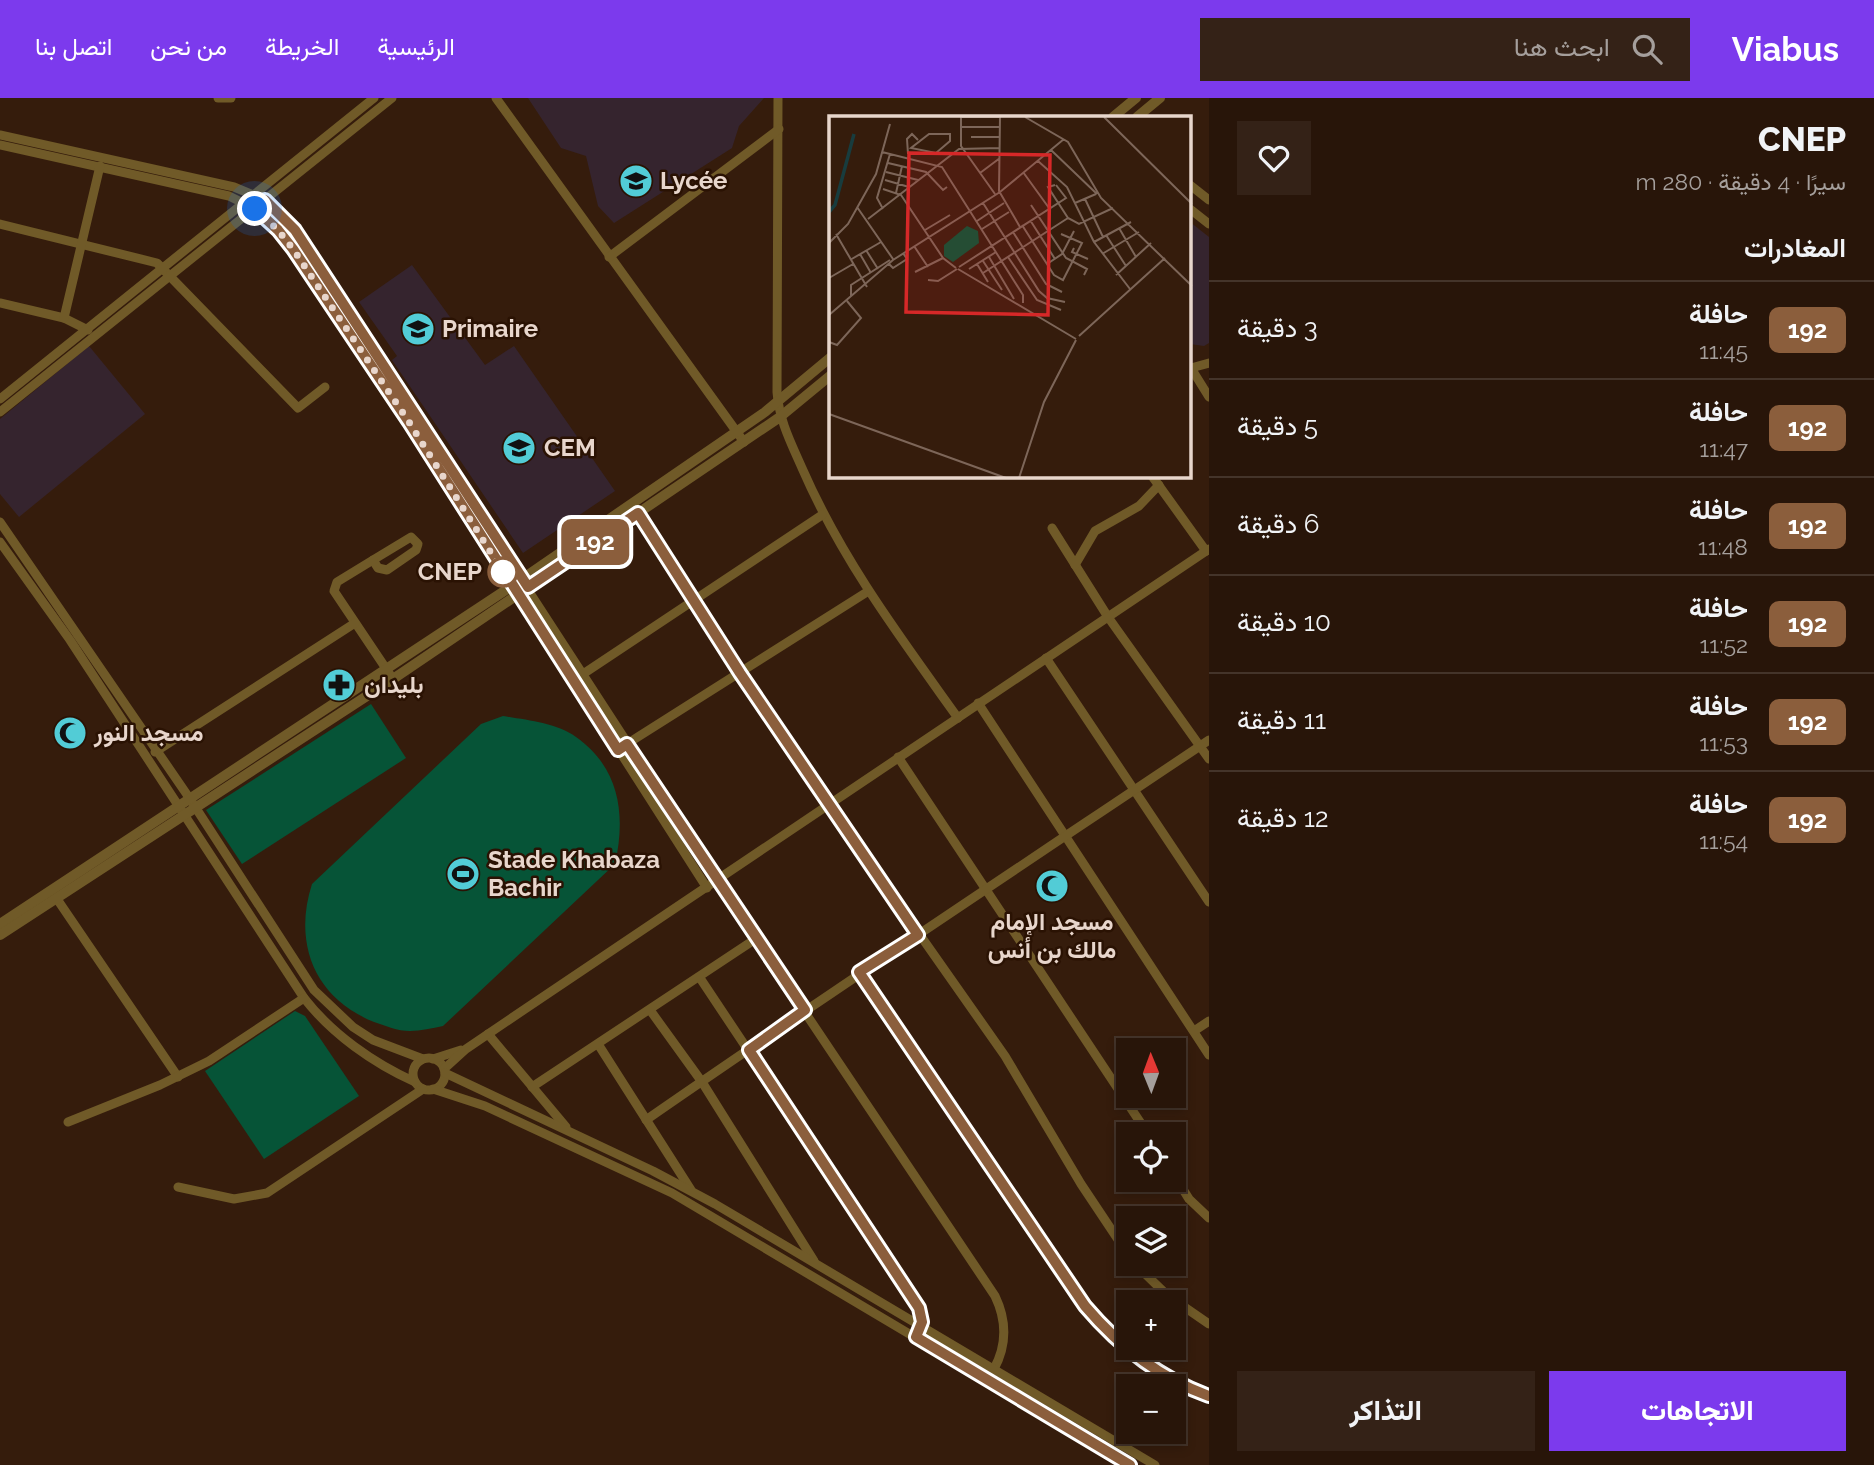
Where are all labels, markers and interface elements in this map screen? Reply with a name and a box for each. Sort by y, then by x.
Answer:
search box [1200,18,1690,81]
icon: search [1628,30,1666,68]
text: Viabus [1732,30,1839,69]
text: اتصل بنا [35,32,112,61]
text: من نحن [150,32,227,61]
text: الخريطة [265,32,339,61]
text: الرئيسية [377,32,455,61]
text: ابحث هنا [1514,32,1610,62]
inset map [829,116,1192,478]
text: CNEP [1758,120,1846,159]
button: heart [1237,121,1311,195]
school or university icon: Lycée [617,162,655,200]
place label: Lycée [660,166,727,195]
text: سيرًا · 4 دقيقة · 280 m [1636,168,1846,195]
your location [237,191,272,226]
text: المغادرات [1744,233,1846,263]
text: حافلة [1689,299,1748,329]
school or university icon: Primaire [399,310,437,348]
text: 3 دقيقة [1237,313,1318,343]
place label: Primaire [442,314,538,343]
text: 192 [1788,315,1827,344]
text: 11:45 [1699,337,1748,364]
text: حافلة [1689,397,1748,427]
text: 5 دقيقة [1237,411,1318,441]
text: 192 [1788,413,1827,442]
school or university icon: CEM [500,429,538,467]
place label: CEM [544,433,596,462]
text: 11:47 [1699,435,1748,462]
text: حافلة [1689,495,1748,525]
text: 6 دقيقة [1237,509,1320,539]
text: 192 [1788,511,1827,540]
line badge: 192 [555,519,635,565]
text: 192 [575,527,615,556]
text: 11:48 [1698,533,1748,560]
place label: CNEP [418,557,482,586]
marker: CNEP [488,557,518,587]
text: حافلة [1689,593,1748,623]
text: 10 دقيقة [1237,607,1331,637]
text: 192 [1788,609,1827,638]
text: 11:52 [1699,631,1748,658]
pharmacy icon: بليدان [320,666,358,704]
place label: بليدان [364,670,424,699]
text: حافلة [1689,691,1748,721]
text: 11 دقيقة [1237,705,1326,735]
text: 192 [1788,707,1827,736]
mosque icon: مسجد النور [51,714,89,752]
place label: مسجد النور [93,718,203,748]
text: 11:53 [1699,729,1748,756]
text: حافلة [1689,789,1748,819]
text: 12 دقيقة [1237,803,1329,833]
text: 192 [1788,805,1827,834]
text: 11:54 [1699,827,1748,854]
place label: Stade Khabaza Bachir [488,845,660,902]
sports icon: Stade Khabaza Bachir [444,855,482,893]
mosque icon: مسجد الإمام مالك بن أنس [1033,867,1071,905]
place label: مسجد الإمام مالك بن أنس [988,907,1116,964]
north arrow [1116,1038,1186,1108]
map controls [1116,1038,1186,1444]
button: locate [1116,1122,1186,1192]
button: layers [1116,1206,1186,1276]
button: + [1116,1290,1186,1360]
button: التذاكر [1237,1371,1535,1451]
button: الاتجاهات [1549,1371,1846,1451]
button: − [1116,1374,1186,1444]

